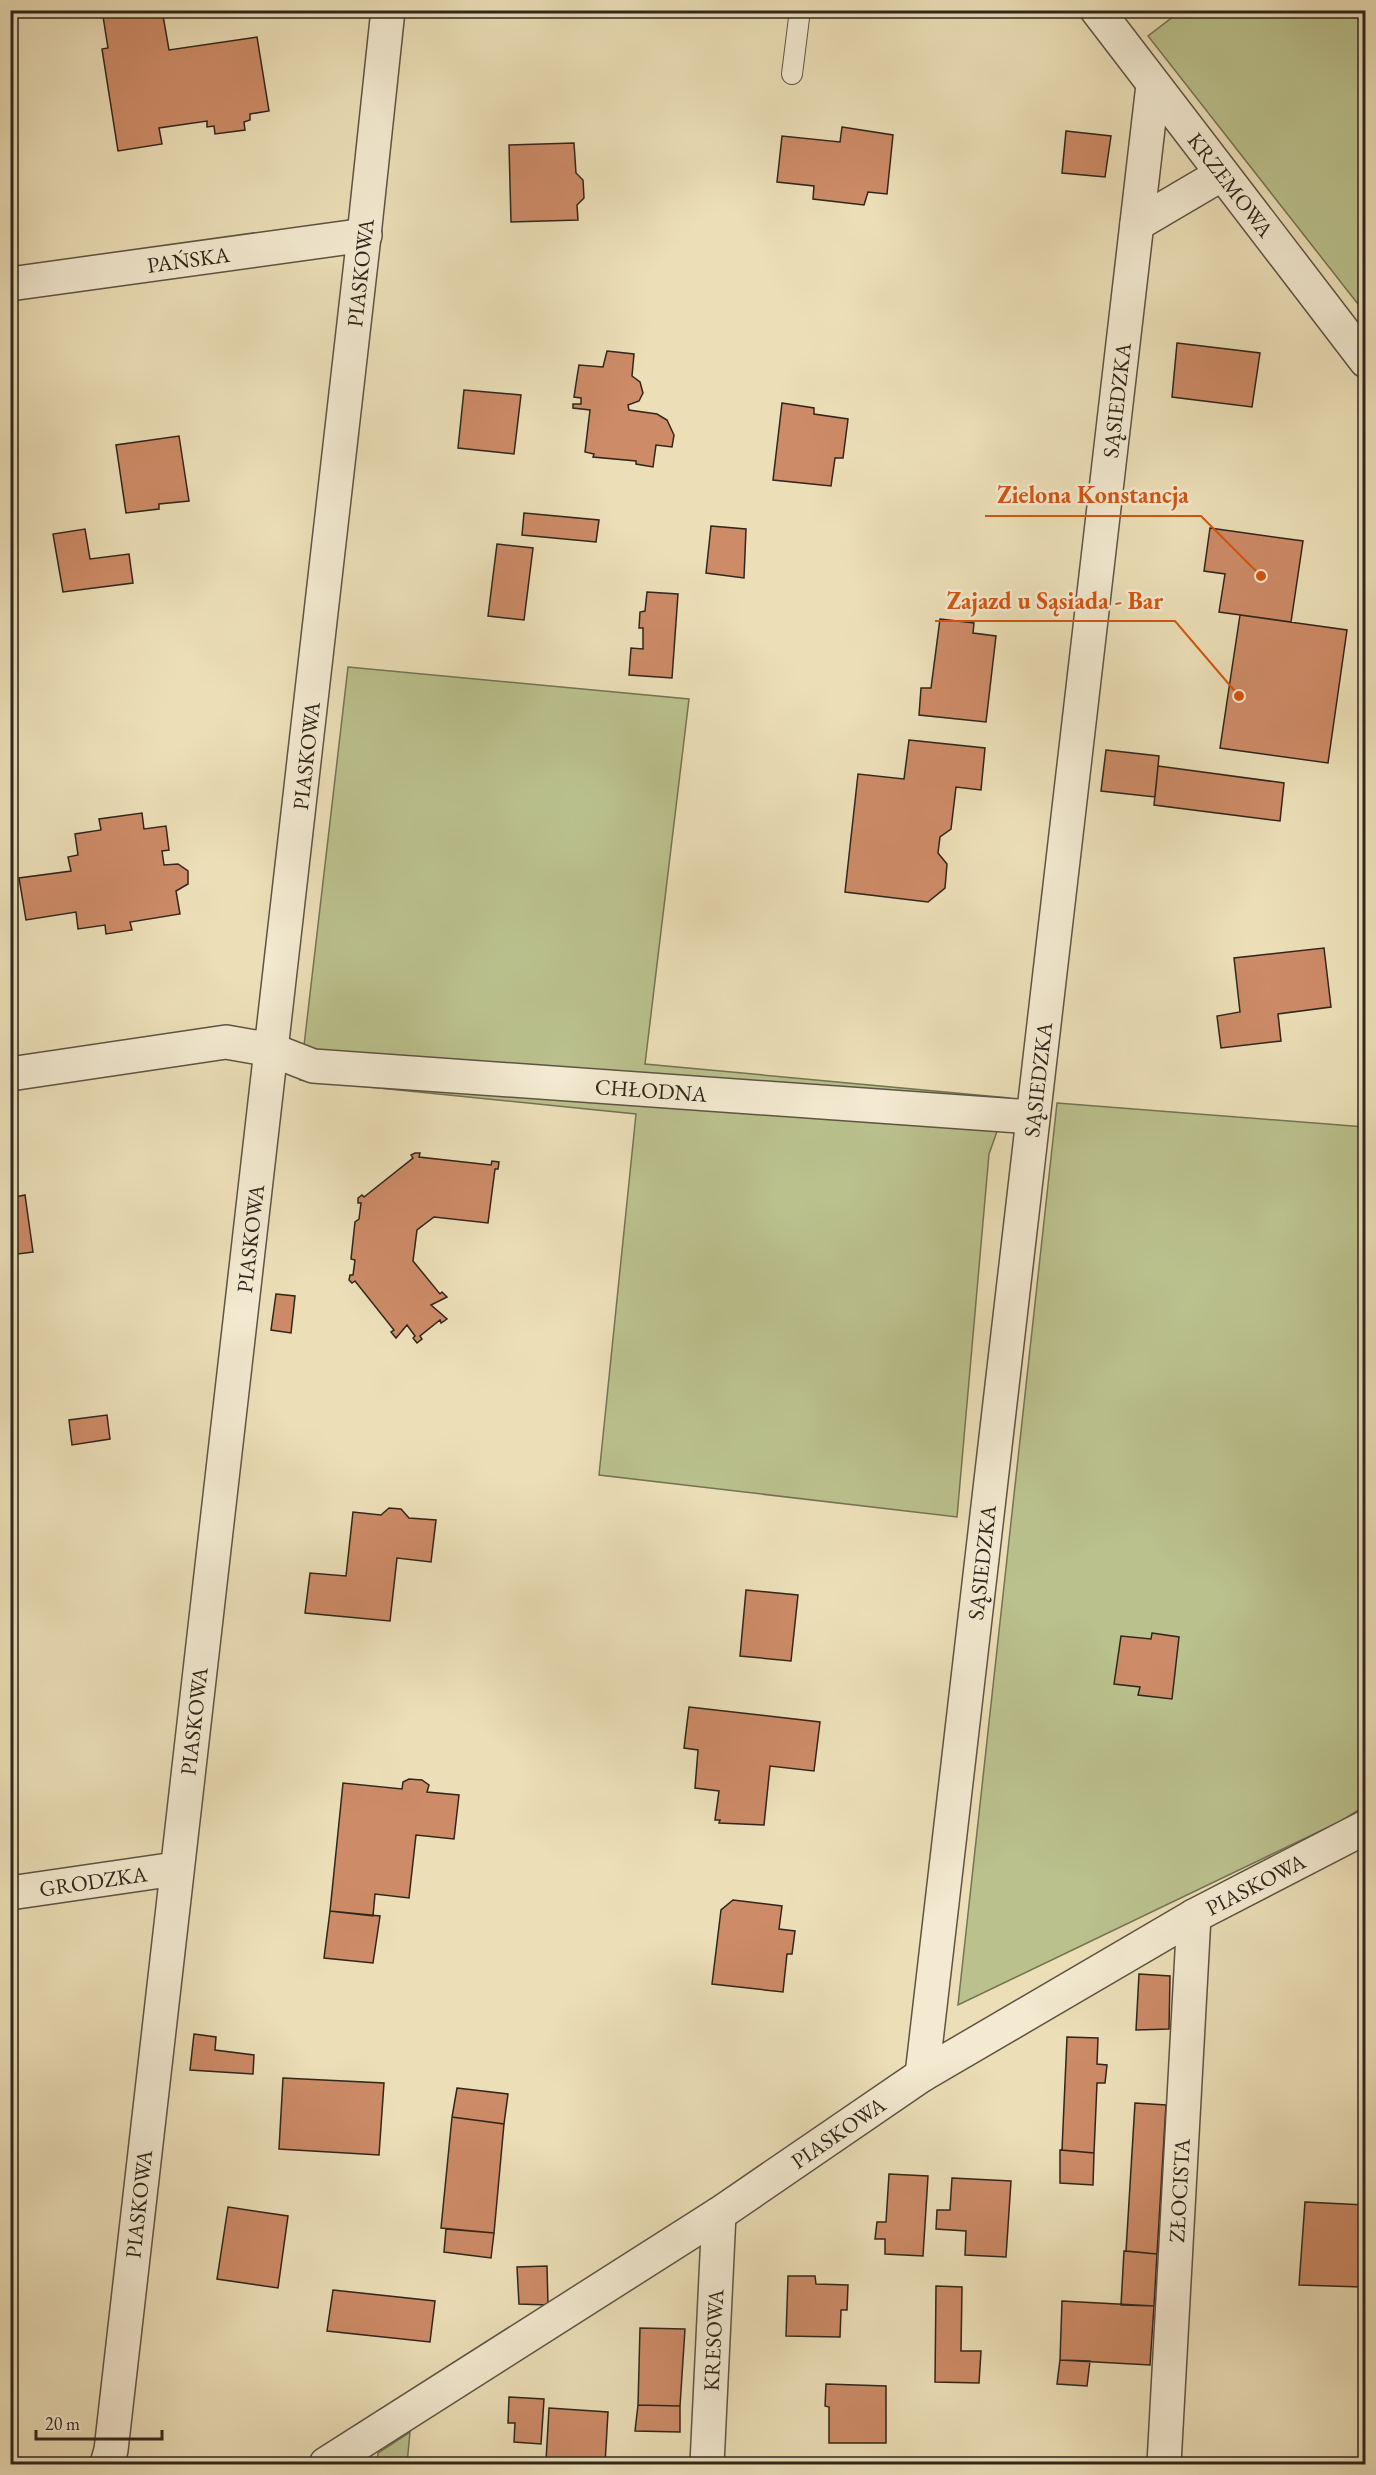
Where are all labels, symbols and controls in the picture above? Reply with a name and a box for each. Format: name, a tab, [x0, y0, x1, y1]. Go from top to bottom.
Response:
street label: KRZEMOWA	[1181, 127, 1280, 244]
street label: PIASKOWA	[340, 216, 381, 328]
street label: PAŃSKA	[145, 240, 232, 280]
street label: SĄSIEDZKA	[1096, 340, 1138, 459]
callout: Zielona Konstancja	[985, 474, 1201, 516]
text: Zielona Konstancja	[997, 479, 1189, 511]
callout: Zajazd u Sąsiada - Bar	[935, 579, 1175, 621]
text: Zajazd u Sąsiada - Bar	[947, 585, 1163, 617]
street label: PIASKOWA	[286, 699, 327, 811]
street label: SĄSIEDZKA	[1017, 1020, 1059, 1139]
street label: CHŁODNA	[594, 1072, 709, 1109]
street label: PIASKOWA	[230, 1182, 271, 1294]
street label: SĄSIEDZKA	[961, 1503, 1003, 1622]
street label: PIASKOWA	[173, 1665, 215, 1777]
street label: PIASKOWA	[1201, 1846, 1311, 1923]
street label: GRODZKA	[37, 1859, 150, 1904]
street label: PIASKOWA	[785, 2090, 892, 2176]
street label: ZŁOCISTA	[1162, 2137, 1197, 2243]
street label: PIASKOWA	[118, 2148, 159, 2260]
street label: KRESOWA	[697, 2288, 730, 2392]
scale bar	[36, 2403, 162, 2441]
text: 20 m	[45, 2412, 80, 2435]

